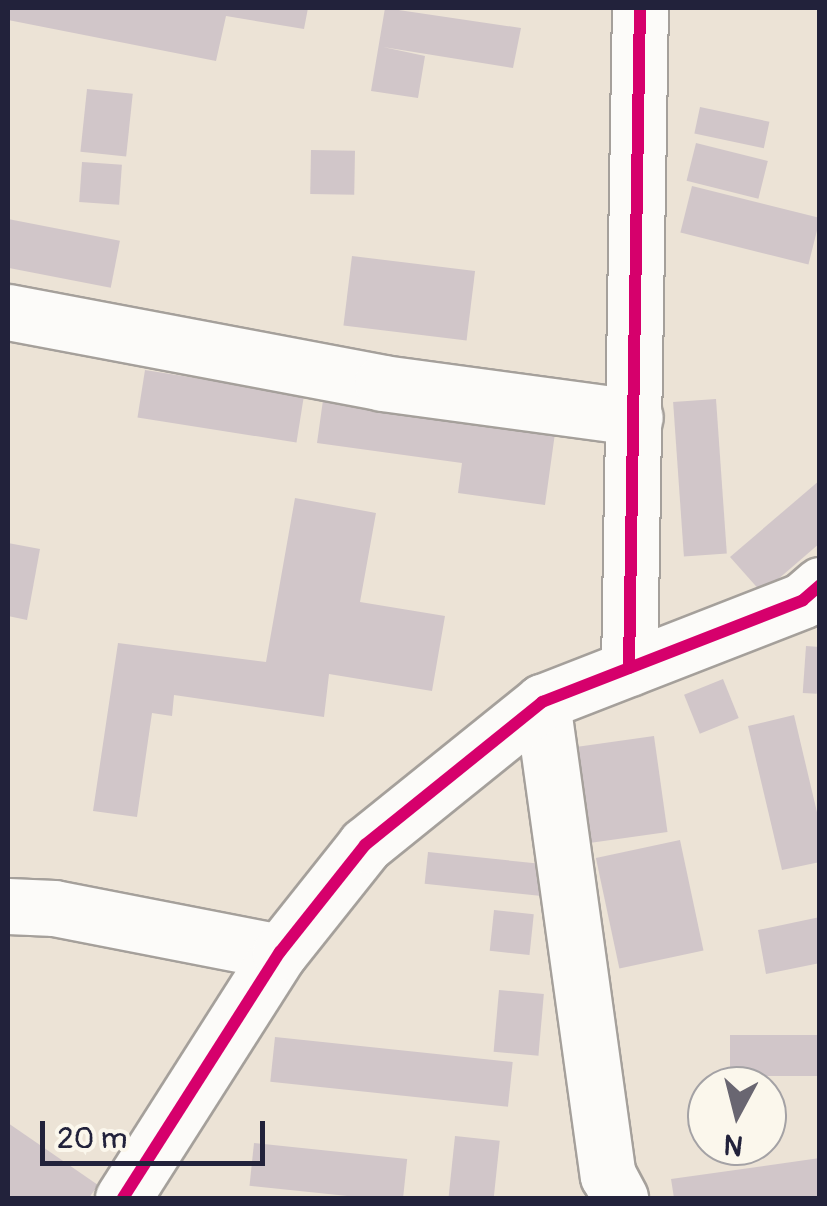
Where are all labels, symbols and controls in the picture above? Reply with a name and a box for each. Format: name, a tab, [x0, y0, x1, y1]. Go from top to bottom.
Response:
north arrow	[687, 1066, 787, 1166]
scale bar	[45, 1101, 270, 1163]
text: 20 m	[57, 1120, 127, 1157]
text: N	[722, 1126, 745, 1163]

